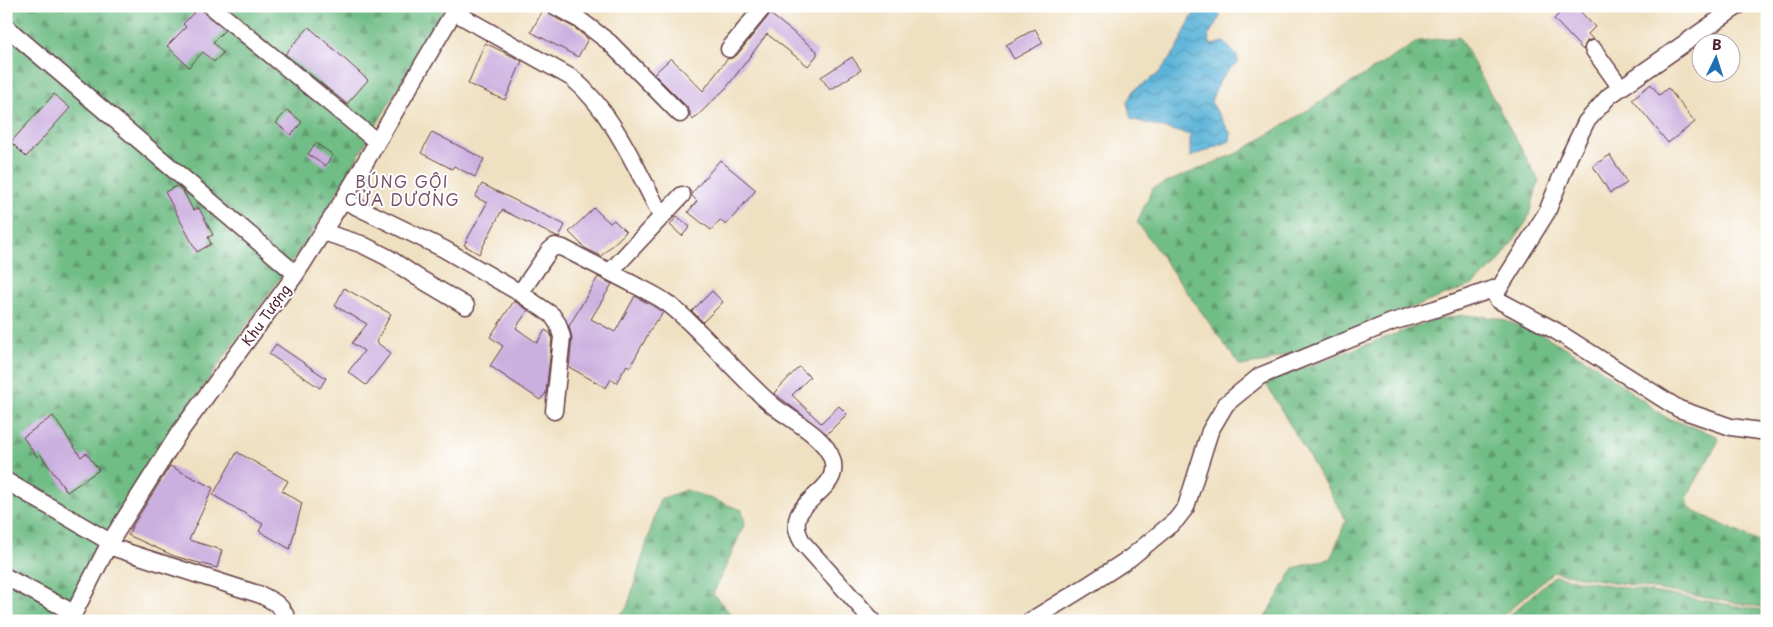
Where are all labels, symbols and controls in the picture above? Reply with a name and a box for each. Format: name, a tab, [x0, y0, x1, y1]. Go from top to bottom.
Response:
north arrow	[1690, 32, 1740, 82]
text: B	[1711, 34, 1722, 55]
district label: BÚNG GỘI CỬA DƯƠNG	[344, 169, 460, 211]
street label: Khu Tượng	[236, 280, 296, 350]

